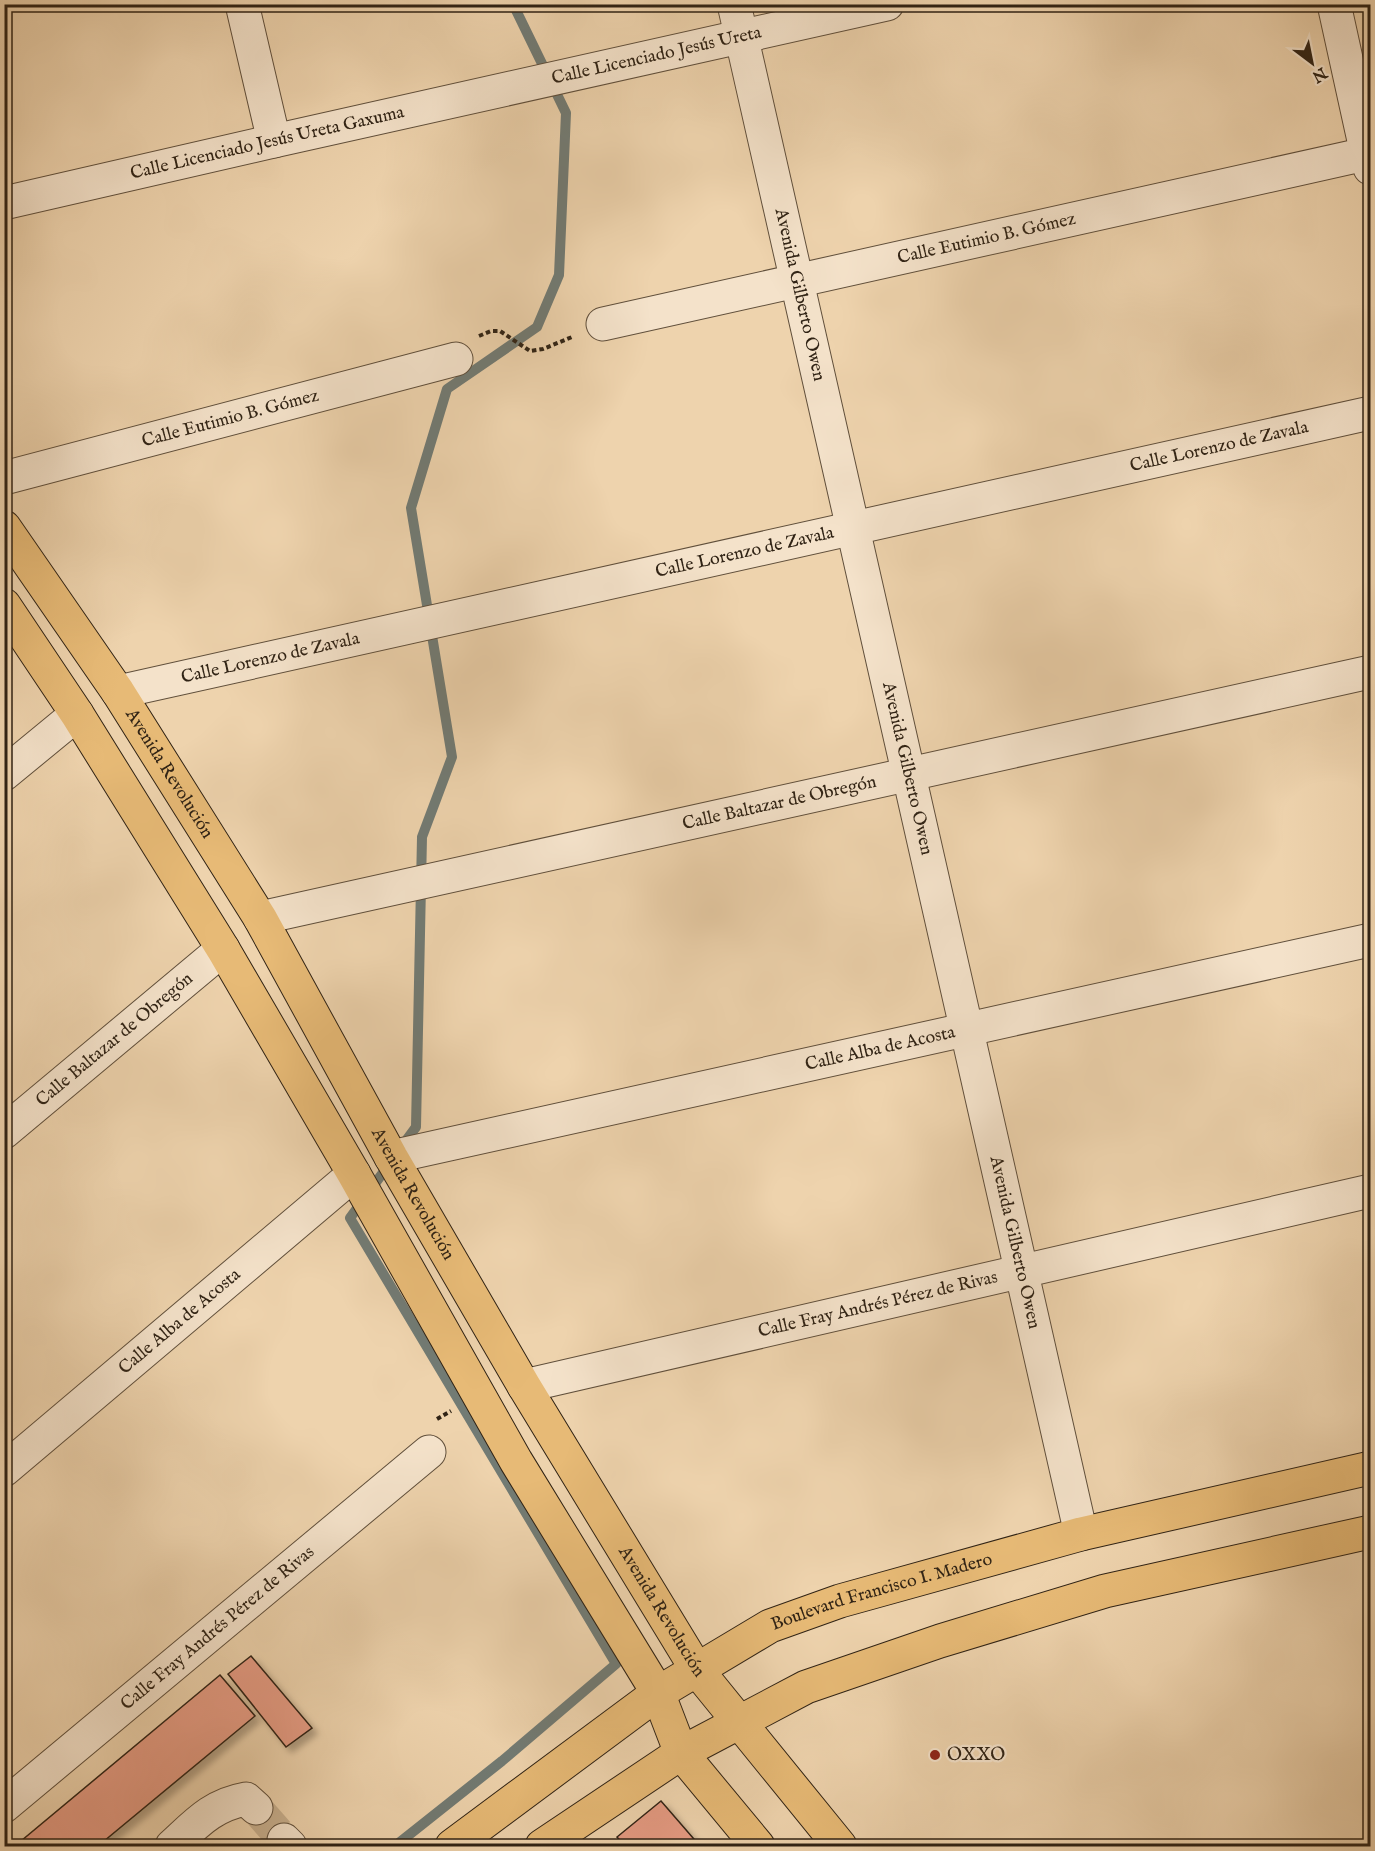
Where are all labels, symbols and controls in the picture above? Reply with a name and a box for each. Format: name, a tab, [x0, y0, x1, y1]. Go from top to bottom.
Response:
street label: Calle Licenciado Jesús Ureta	[550, 21, 764, 90]
north arrow	[1282, 33, 1342, 93]
text: N	[1308, 61, 1331, 86]
street label: Calle Licenciado Jesús Ureta Gaxuma	[128, 101, 406, 185]
street label: Avenida Gilberto Owen	[769, 205, 831, 384]
street label: Calle Eutimio B. Gómez	[895, 207, 1078, 270]
street label: Calle Eutimio B. Gómez	[139, 384, 321, 453]
street label: Calle Lorenzo de Zavala	[1128, 416, 1311, 478]
street label: Calle Lorenzo de Zavala	[653, 521, 836, 583]
street label: Calle Lorenzo de Zavala	[179, 627, 362, 689]
street label: Avenida Gilberto Owen	[876, 679, 938, 858]
street label: Avenida Revolución	[119, 704, 219, 843]
street label: Calle Baltazar de Obregón	[680, 770, 879, 836]
street label: Calle Baltazar de Obregón	[31, 967, 198, 1112]
street label: Calle Alba de Acosta	[803, 1021, 957, 1076]
street label: Avenida Revolución	[365, 1123, 460, 1265]
street label: Avenida Gilberto Owen	[984, 1153, 1046, 1332]
street label: Calle Alba de Acosta	[114, 1263, 246, 1380]
street label: Calle Fray Andrés Pérez de Rivas	[756, 1266, 1000, 1343]
street label: Calle Fray Andrés Pérez de Rivas	[116, 1541, 319, 1715]
street label: Avenida Revolución	[612, 1541, 710, 1682]
street label: Boulevard Francisco I. Madero	[768, 1548, 995, 1636]
place label: OXXO	[947, 1744, 1005, 1767]
marker: OXXO	[928, 1748, 942, 1762]

